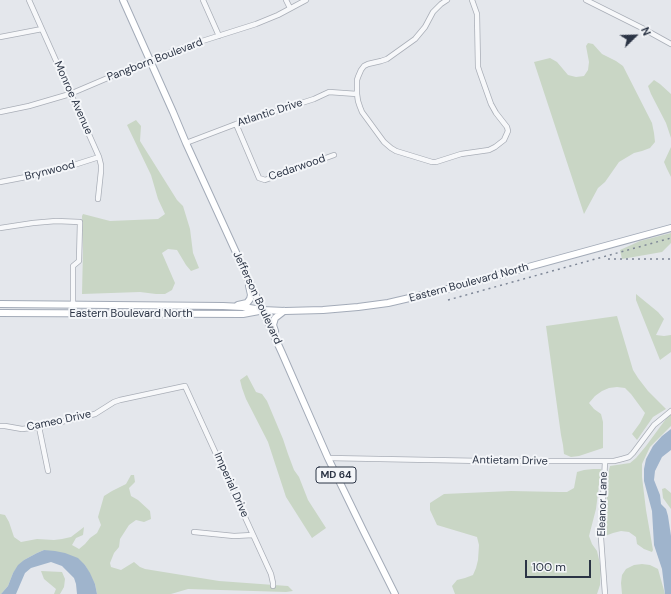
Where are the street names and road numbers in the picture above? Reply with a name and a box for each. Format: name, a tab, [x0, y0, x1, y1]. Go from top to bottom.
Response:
street label: Pangborn Boulevard	[105, 36, 205, 84]
street label: Monroe Avenue	[51, 59, 95, 137]
street label: Atlantic Drive	[236, 96, 304, 130]
street label: Cedarwood	[267, 152, 327, 184]
street label: Brynwood	[24, 158, 76, 184]
street label: Jefferson Boulevard	[230, 250, 284, 346]
street label: Eastern Boulevard North	[408, 261, 530, 305]
street label: Eastern Boulevard North	[69, 307, 193, 321]
street label: Cameo Drive	[26, 408, 92, 434]
street label: Imperial Drive	[211, 451, 251, 519]
street label: Antietam Drive	[472, 454, 548, 468]
road number: MD 64	[316, 467, 356, 483]
street label: Eleanor Lane	[595, 471, 611, 537]

